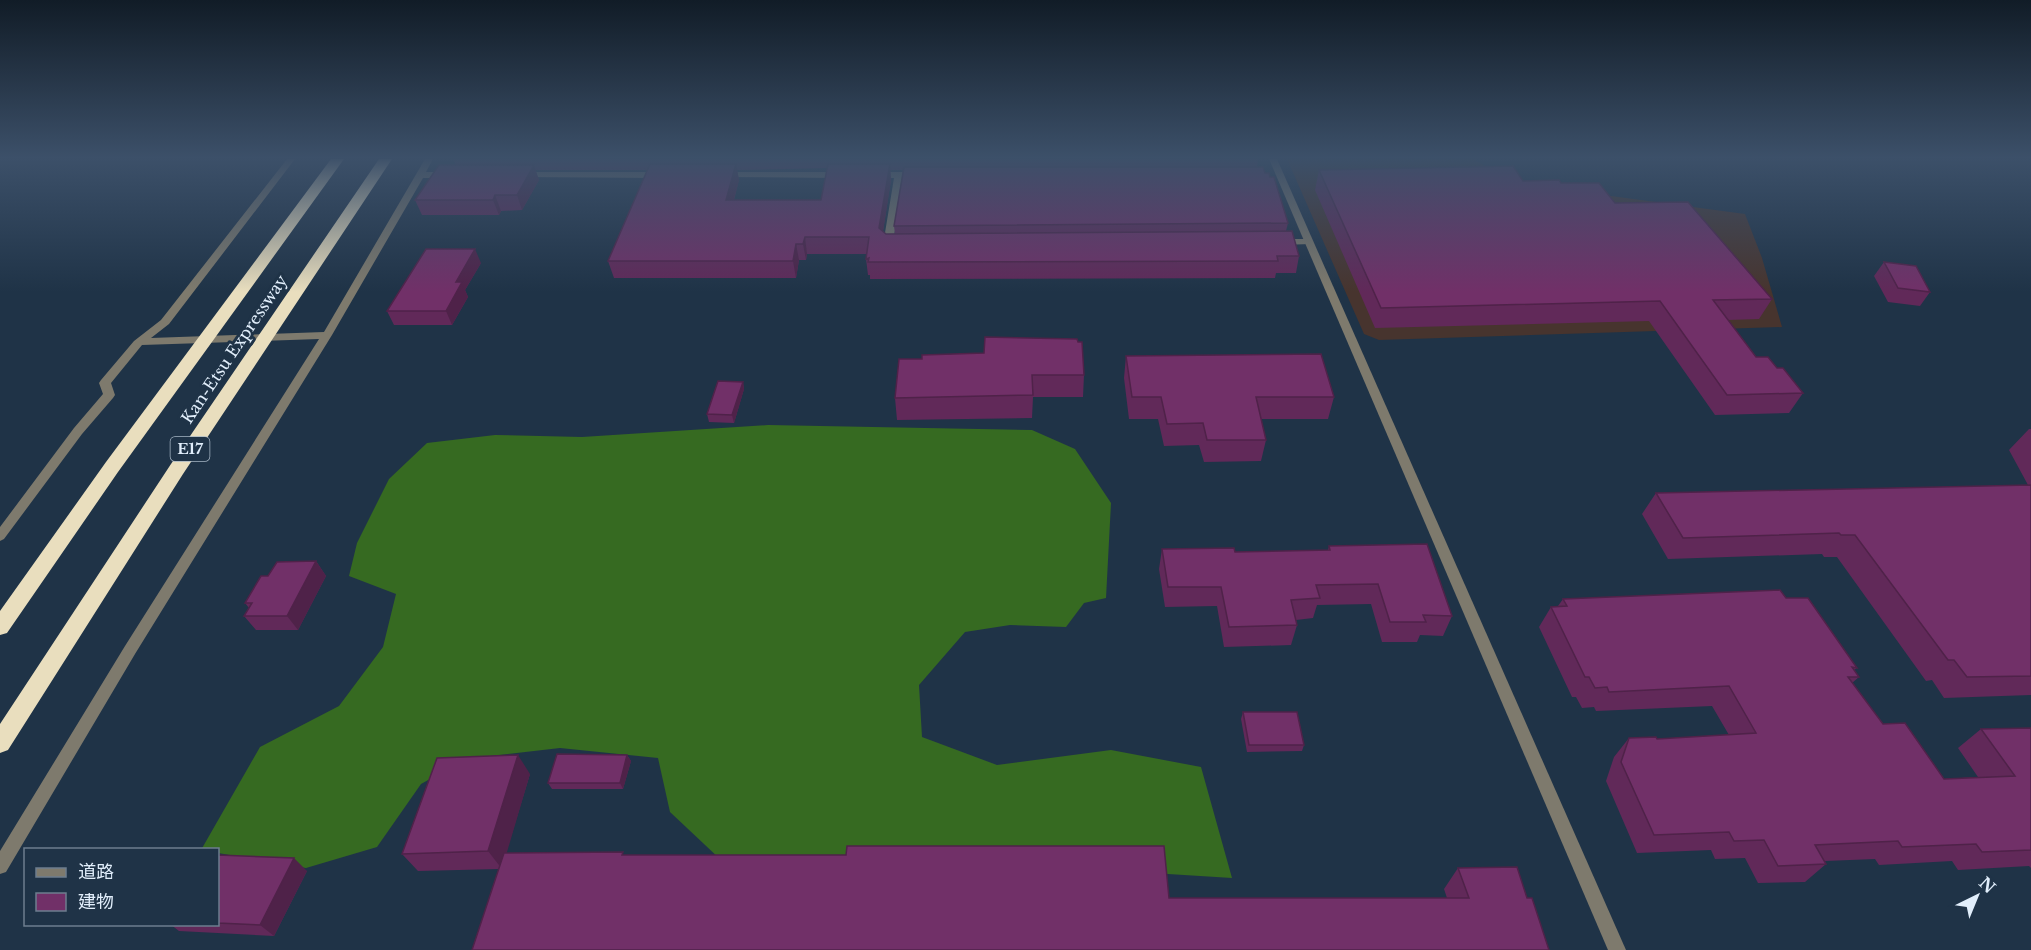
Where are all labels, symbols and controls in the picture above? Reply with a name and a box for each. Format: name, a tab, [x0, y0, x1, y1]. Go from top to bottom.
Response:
street label: Kan-Etsu Expressway	[177, 270, 292, 427]
road number: E17	[170, 437, 210, 461]
legend	[24, 848, 219, 926]
text: 道路	[78, 861, 114, 883]
north arrow	[1947, 866, 2007, 926]
text: N	[1975, 873, 2000, 897]
text: 建物	[78, 891, 114, 913]

